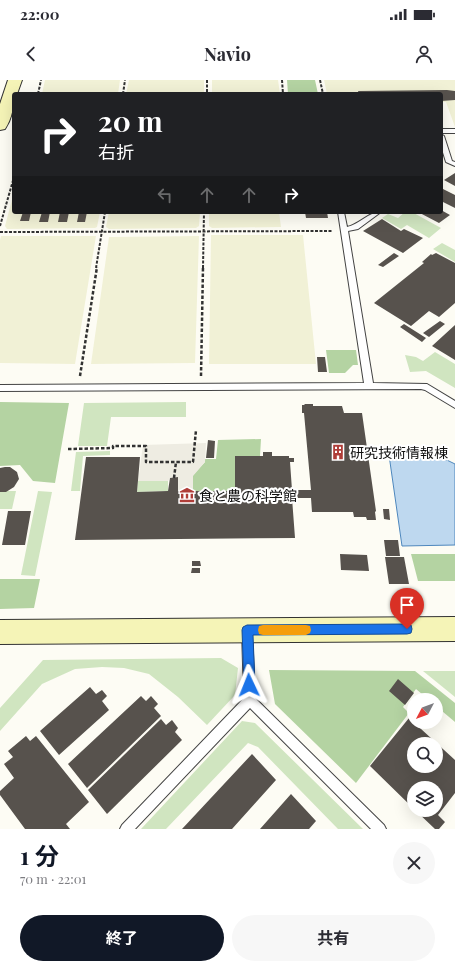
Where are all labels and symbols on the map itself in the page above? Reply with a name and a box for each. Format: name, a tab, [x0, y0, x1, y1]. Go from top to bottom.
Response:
building icon: 研究技術情報棟	[329, 443, 347, 461]
place label: 研究技術情報棟	[350, 443, 448, 462]
museum icon: 食と農の科学館	[178, 486, 196, 504]
place label: 食と農の科学館	[199, 486, 297, 505]
pin	[390, 588, 424, 629]
position arrow	[228, 664, 270, 706]
north arrow	[407, 693, 443, 729]

